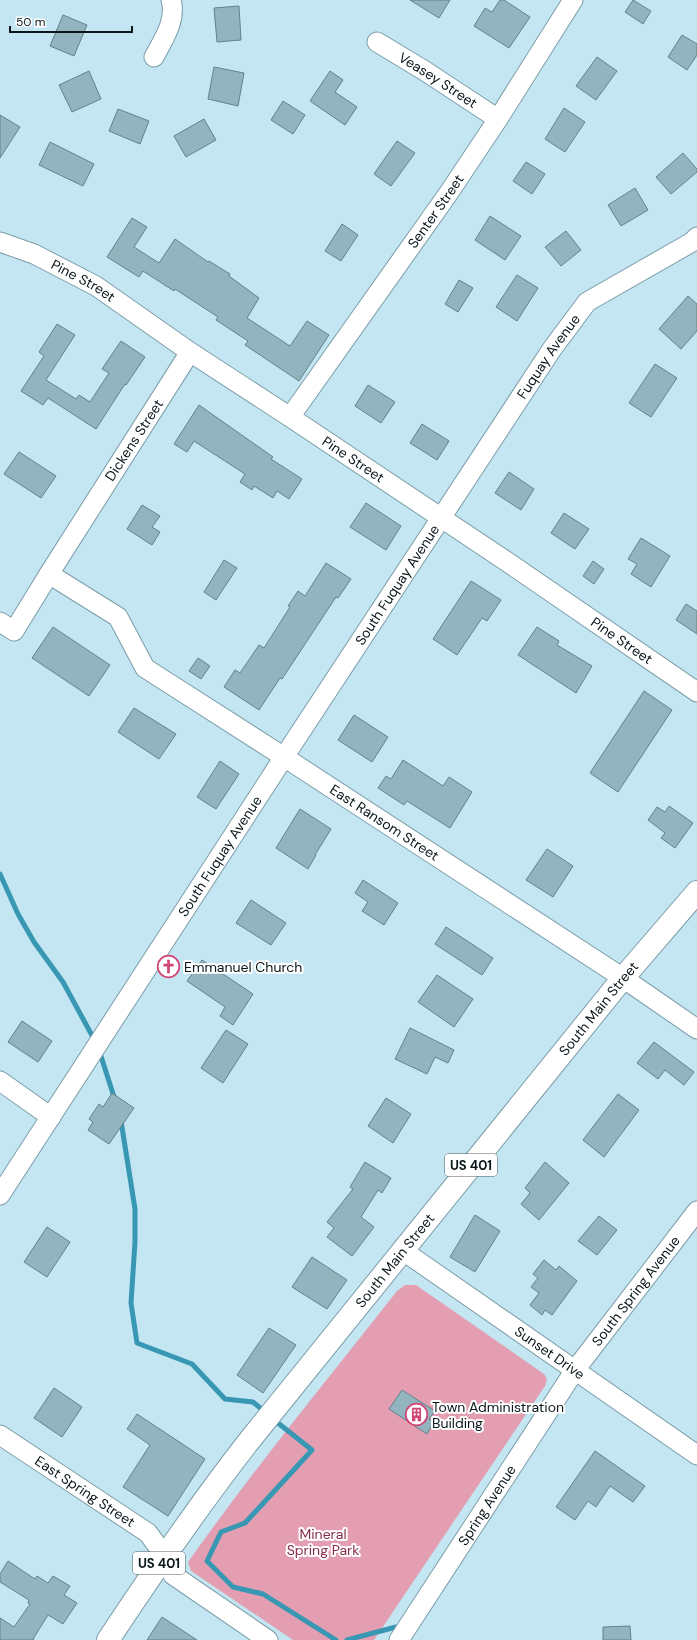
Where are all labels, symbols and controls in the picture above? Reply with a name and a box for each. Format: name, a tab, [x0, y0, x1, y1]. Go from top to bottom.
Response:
scale bar	[10, 8, 132, 34]
text: 50 m	[16, 14, 45, 30]
street label: Veasey Street	[395, 48, 481, 112]
street label: Senter Street	[403, 171, 468, 252]
street label: Pine Street	[48, 255, 119, 306]
street label: Fuquay Avenue	[513, 310, 584, 402]
street label: Dickens Street	[101, 396, 167, 484]
street label: Pine Street	[319, 432, 388, 486]
street label: South Fuquay Avenue	[351, 521, 443, 649]
street label: Pine Street	[587, 613, 656, 668]
street label: East Ransom Street	[327, 780, 442, 865]
street label: South Fuquay Avenue	[174, 792, 266, 920]
church icon: Emmanuel Church	[156, 954, 182, 980]
place label: Emmanuel Church	[184, 958, 302, 976]
street label: South Main Street	[555, 958, 642, 1059]
road number: US 401	[445, 1154, 497, 1176]
street label: South Main Street	[351, 1210, 438, 1311]
street label: South Spring Avenue	[588, 1232, 684, 1350]
street label: Sunset Drive	[511, 1322, 588, 1383]
place label: Town Administration Building	[432, 1398, 564, 1432]
building icon: Town Administration Building	[403, 1402, 429, 1428]
street label: East Spring Street	[32, 1452, 138, 1531]
street label: Spring Avenue	[454, 1461, 520, 1549]
park label: Mineral Spring Park	[287, 1525, 359, 1559]
road number: US 401	[133, 1552, 185, 1574]

